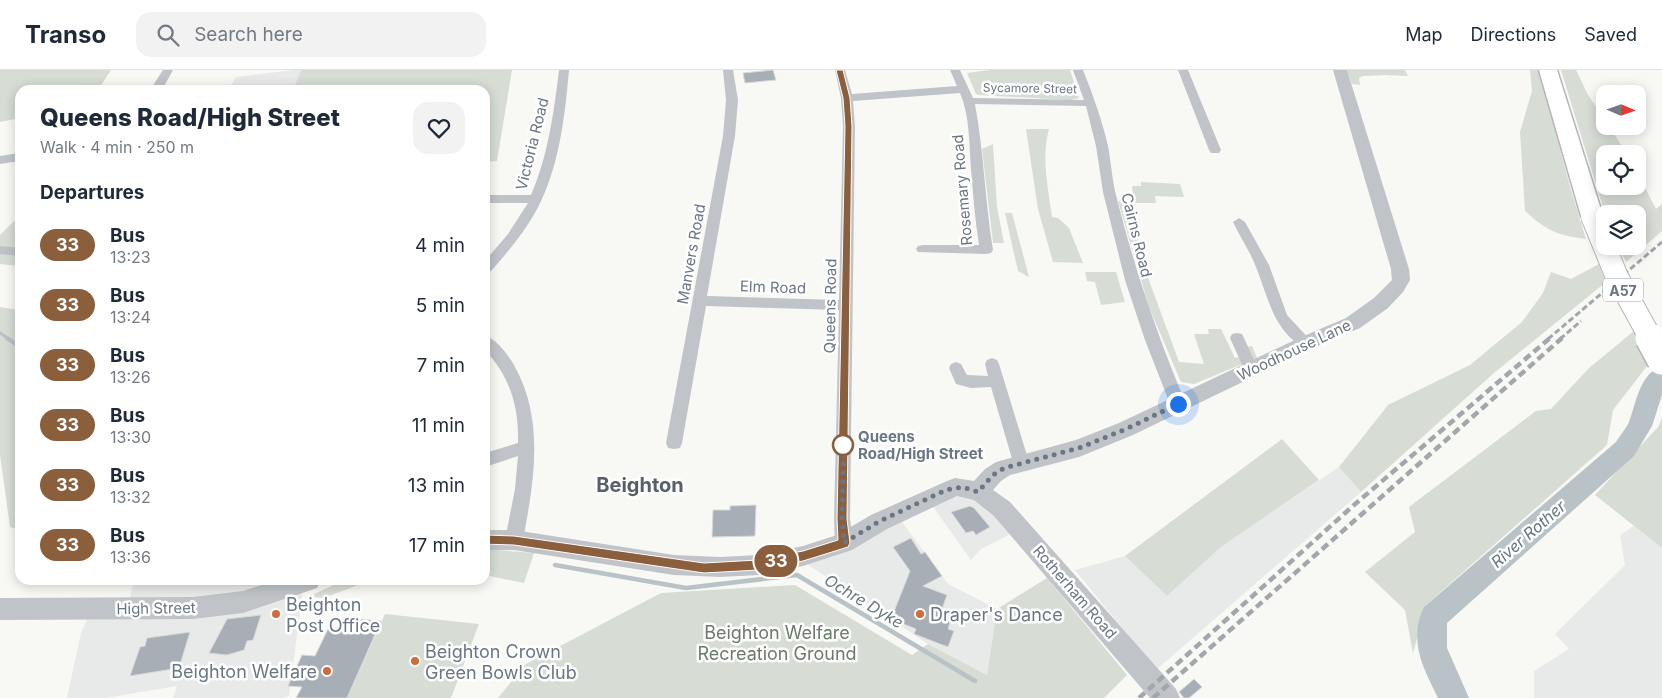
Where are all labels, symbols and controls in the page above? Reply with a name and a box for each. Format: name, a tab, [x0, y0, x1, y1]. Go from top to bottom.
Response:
search box	[136, 12, 486, 57]
text: Transo	[25, 20, 106, 49]
icon: search	[154, 21, 182, 49]
text: Search here	[194, 23, 303, 46]
text: Map	[1405, 24, 1443, 45]
text: Directions	[1471, 24, 1556, 45]
text: Saved	[1584, 24, 1637, 45]
street label: Sycamore Street	[983, 80, 1077, 96]
north arrow	[1596, 85, 1646, 135]
map controls	[1596, 85, 1646, 255]
street label: Victoria Road	[511, 96, 553, 192]
button: heart	[413, 102, 465, 154]
text: Queens Road/High Street	[40, 103, 340, 132]
street label: Rosemary Road	[948, 134, 976, 246]
text: Walk · 4 min · 250 m	[40, 137, 194, 157]
button: locate	[1596, 145, 1646, 195]
text: Departures	[40, 181, 144, 204]
street label: Cairns Road	[1117, 191, 1157, 279]
street label: Manvers Road	[673, 202, 709, 306]
button: layers	[1596, 205, 1646, 255]
text: Bus	[110, 224, 145, 247]
text: 33	[56, 234, 79, 255]
text: 4 min	[415, 234, 465, 257]
text: 13:23	[110, 247, 151, 267]
street label: Queens Road	[820, 258, 840, 354]
street label: Elm Road	[740, 276, 806, 298]
road number: A57	[1603, 278, 1643, 302]
text: Bus	[110, 284, 145, 307]
text: 33	[56, 294, 79, 315]
text: 5 min	[416, 294, 465, 317]
text: 13:24	[110, 307, 151, 327]
street label: Woodhouse Lane	[1234, 315, 1354, 385]
text: Bus	[110, 344, 145, 367]
text: 33	[56, 354, 79, 375]
text: 7 min	[416, 354, 465, 377]
text: 13:26	[110, 367, 151, 387]
your location	[1166, 392, 1191, 417]
text: Bus	[110, 404, 145, 427]
text: 33	[56, 414, 79, 435]
text: 11 min	[412, 414, 465, 437]
text: 13:30	[110, 427, 151, 447]
place label: Queens Road/High Street	[858, 427, 984, 463]
marker: Queens Road/High Street	[832, 434, 854, 456]
text: Bus	[110, 464, 145, 487]
district label: Beighton	[596, 473, 684, 497]
text: 33	[56, 474, 79, 495]
text: 13 min	[408, 474, 465, 497]
text: 13:32	[110, 487, 151, 507]
water label: River Rother	[1487, 496, 1570, 572]
text: Bus	[110, 524, 145, 547]
text: 33	[56, 534, 79, 555]
text: 17 min	[409, 534, 465, 557]
street label: Rotherham Road	[1029, 541, 1121, 643]
line badge: 33	[754, 545, 798, 577]
text: 13:36	[110, 547, 151, 567]
text: 33	[764, 550, 788, 571]
water label: Ochre Dyke	[821, 570, 907, 632]
place label: Beighton Post Office	[286, 594, 380, 636]
street label: High Street	[116, 598, 196, 618]
place label: Draper's Dance	[930, 604, 1063, 625]
marker: Beighton Post Office	[270, 608, 282, 620]
marker: Draper's Dance	[914, 608, 926, 620]
park label: Beighton Welfare Recreation Ground	[697, 622, 857, 664]
place label: Beighton Crown Green Bowls Club	[425, 641, 577, 683]
marker: Beighton Crown Green Bowls Club	[409, 655, 421, 667]
place label: Beighton Welfare	[171, 661, 317, 682]
marker: Beighton Welfare	[321, 665, 333, 677]

